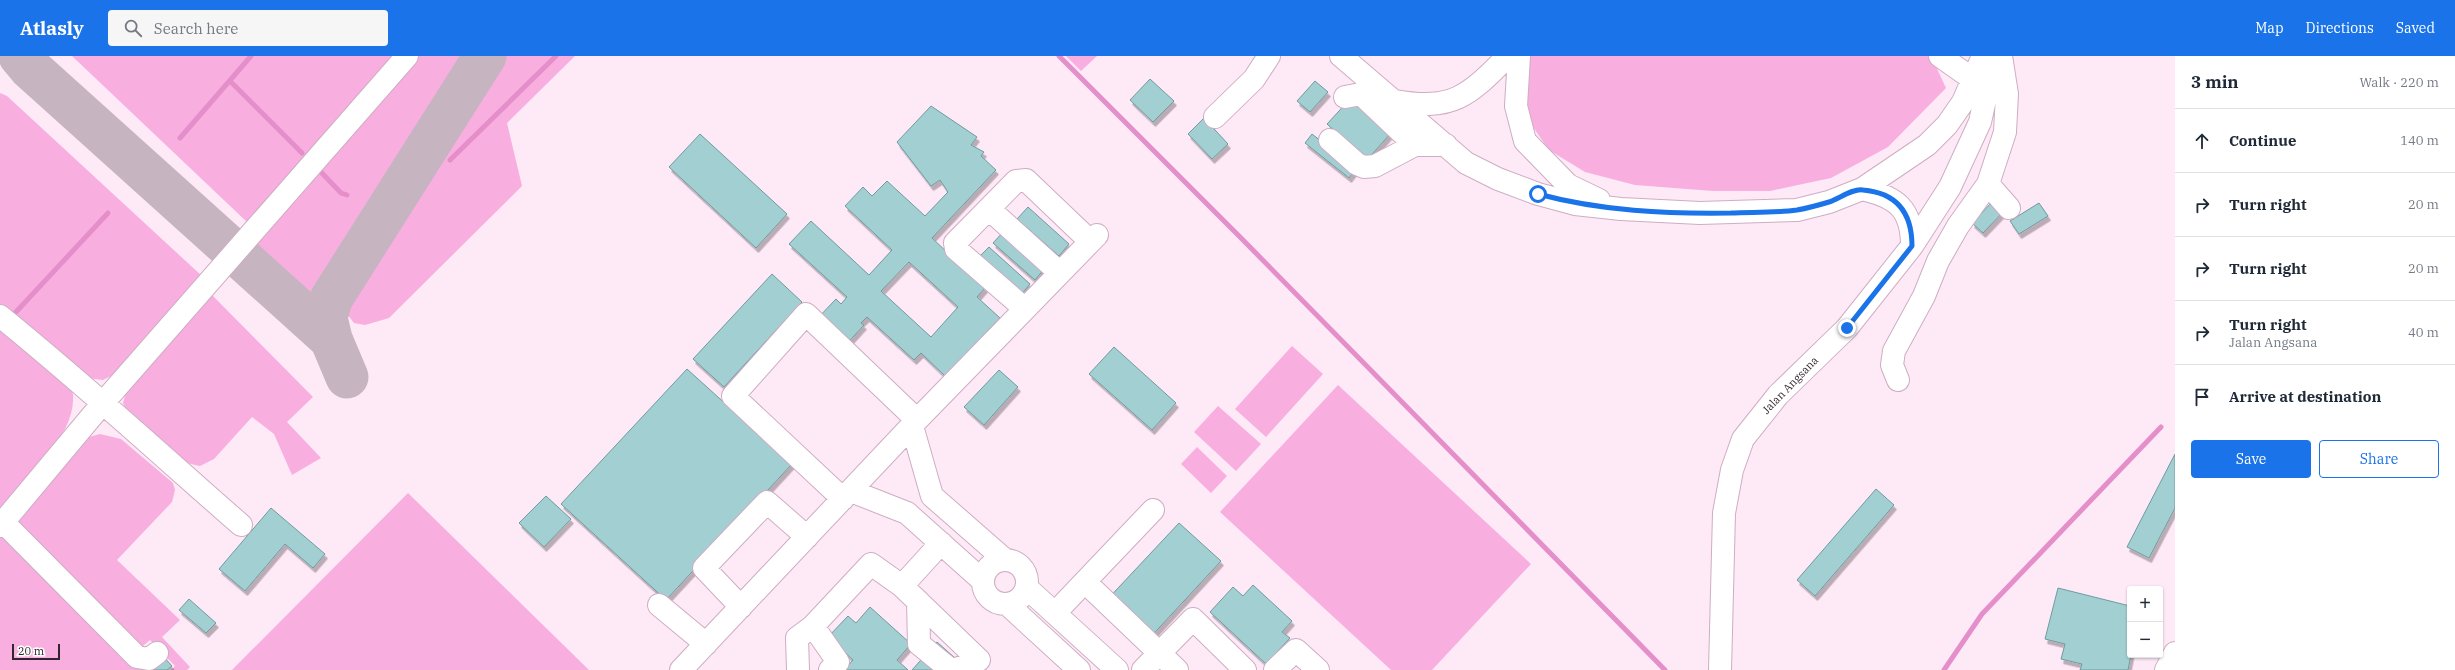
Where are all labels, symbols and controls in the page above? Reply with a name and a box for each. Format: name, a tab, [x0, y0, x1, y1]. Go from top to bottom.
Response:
search box	[108, 10, 388, 46]
text: Atlasly	[20, 16, 84, 40]
icon: search	[122, 17, 144, 39]
text: Search here	[154, 19, 238, 38]
text: Map	[2255, 19, 2284, 37]
text: Directions	[2306, 19, 2374, 37]
text: Saved	[2396, 19, 2435, 37]
text: 3 min	[2191, 71, 2239, 93]
text: Walk · 220 m	[2360, 74, 2439, 91]
icon: ahead	[2191, 130, 2213, 152]
text: Continue	[2229, 131, 2296, 150]
text: 140 m	[2400, 132, 2439, 149]
route start	[1529, 185, 1547, 203]
icon: right	[2191, 194, 2213, 216]
text: Turn right	[2229, 195, 2307, 214]
text: 20 m	[2408, 196, 2439, 213]
icon: right	[2191, 258, 2213, 280]
text: Turn right	[2229, 259, 2307, 278]
text: 20 m	[2408, 260, 2439, 277]
text: Turn right	[2229, 315, 2307, 334]
route end	[1838, 319, 1856, 337]
icon: right	[2191, 322, 2213, 344]
text: 40 m	[2408, 324, 2439, 341]
text: Jalan Angsana	[2229, 334, 2317, 351]
street label: Jalan Angsana	[1759, 353, 1821, 417]
icon: arrive	[2191, 386, 2213, 408]
text: Arrive at destination	[2229, 387, 2381, 406]
button: Save	[2191, 440, 2311, 478]
button: Share	[2319, 440, 2439, 478]
map controls	[2127, 586, 2163, 658]
button: +	[2127, 586, 2163, 622]
button: −	[2127, 622, 2163, 658]
scale bar	[12, 642, 60, 661]
text: 20 m	[18, 644, 44, 658]

